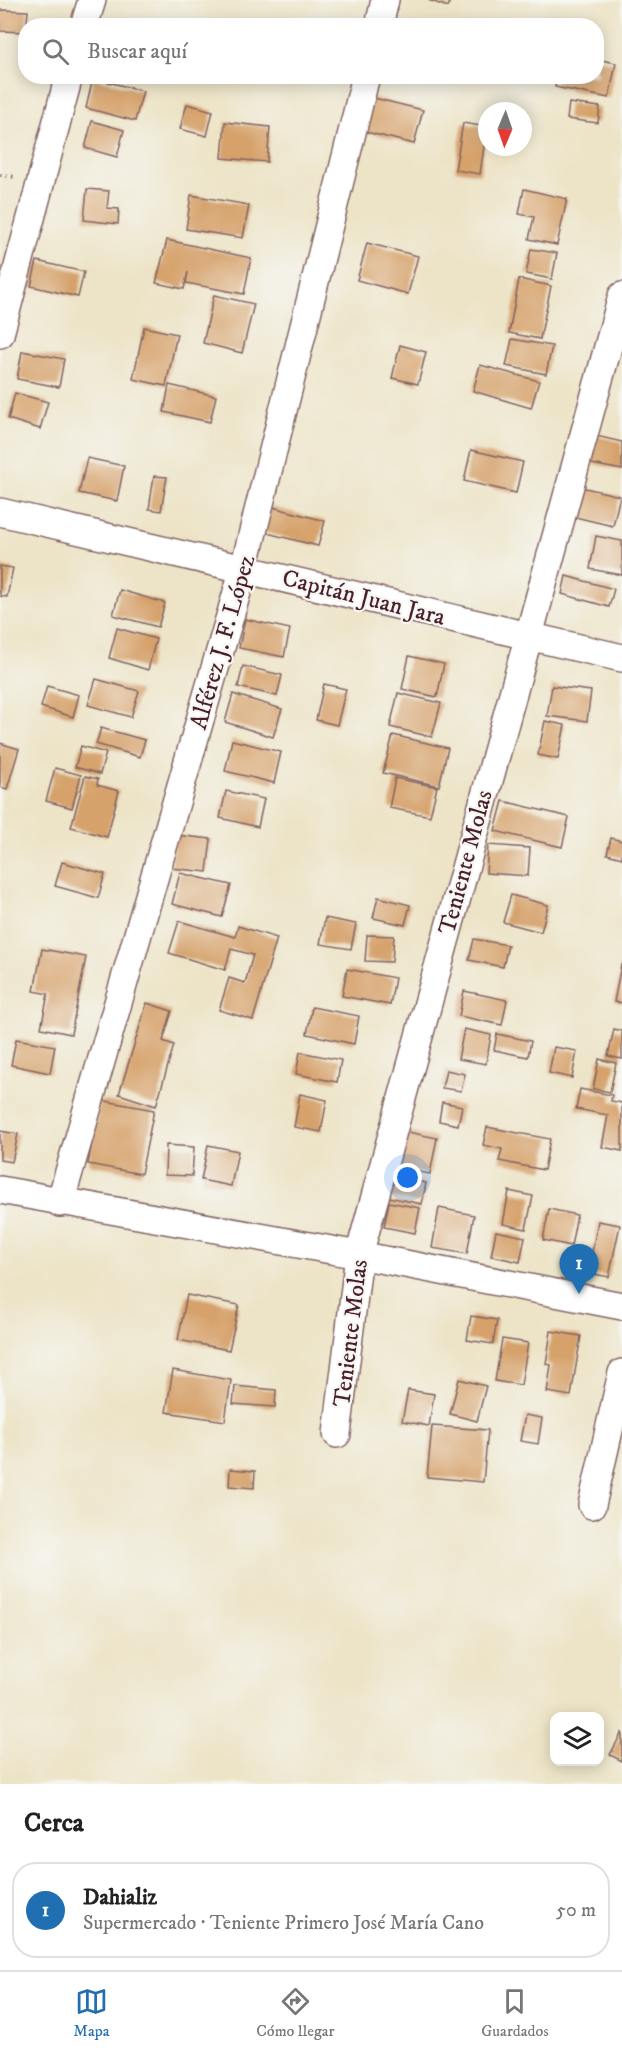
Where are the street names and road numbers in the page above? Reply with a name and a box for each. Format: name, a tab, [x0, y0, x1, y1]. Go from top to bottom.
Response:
street label: Alférez J. F. López	[184, 551, 262, 733]
street label: Capitán Juan Jara	[279, 563, 449, 633]
street label: Teniente Molas	[432, 787, 500, 938]
street label: Teniente Molas	[327, 1258, 375, 1408]

